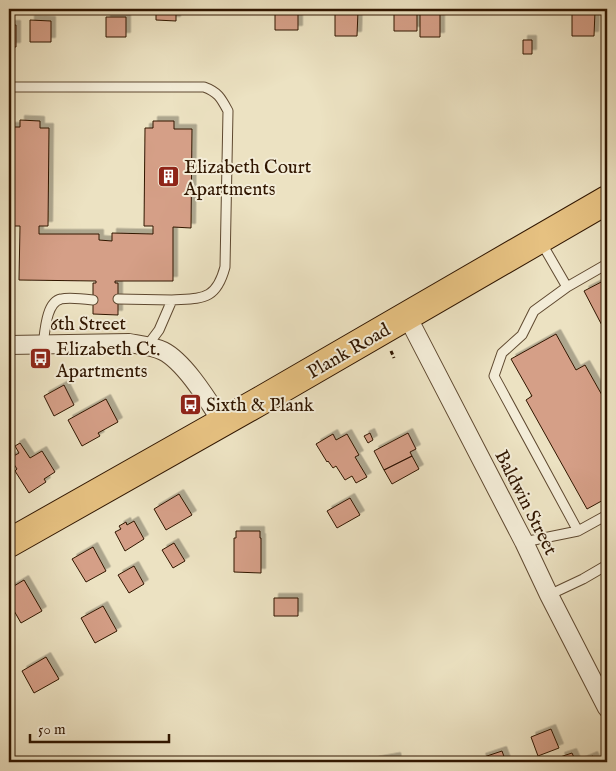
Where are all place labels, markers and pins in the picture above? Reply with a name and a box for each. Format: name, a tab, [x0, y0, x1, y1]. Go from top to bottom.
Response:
place label: Elizabeth Court Apartments	[183, 156, 312, 202]
building icon: Elizabeth Court Apartments	[156, 165, 180, 189]
place label: Elizabeth Ct. Apartments	[55, 338, 160, 384]
bus stop icon: Elizabeth Ct. Apartments	[28, 347, 52, 371]
bus stop icon: Sixth & Plank	[178, 392, 202, 416]
place label: Sixth & Plank	[206, 394, 315, 418]

